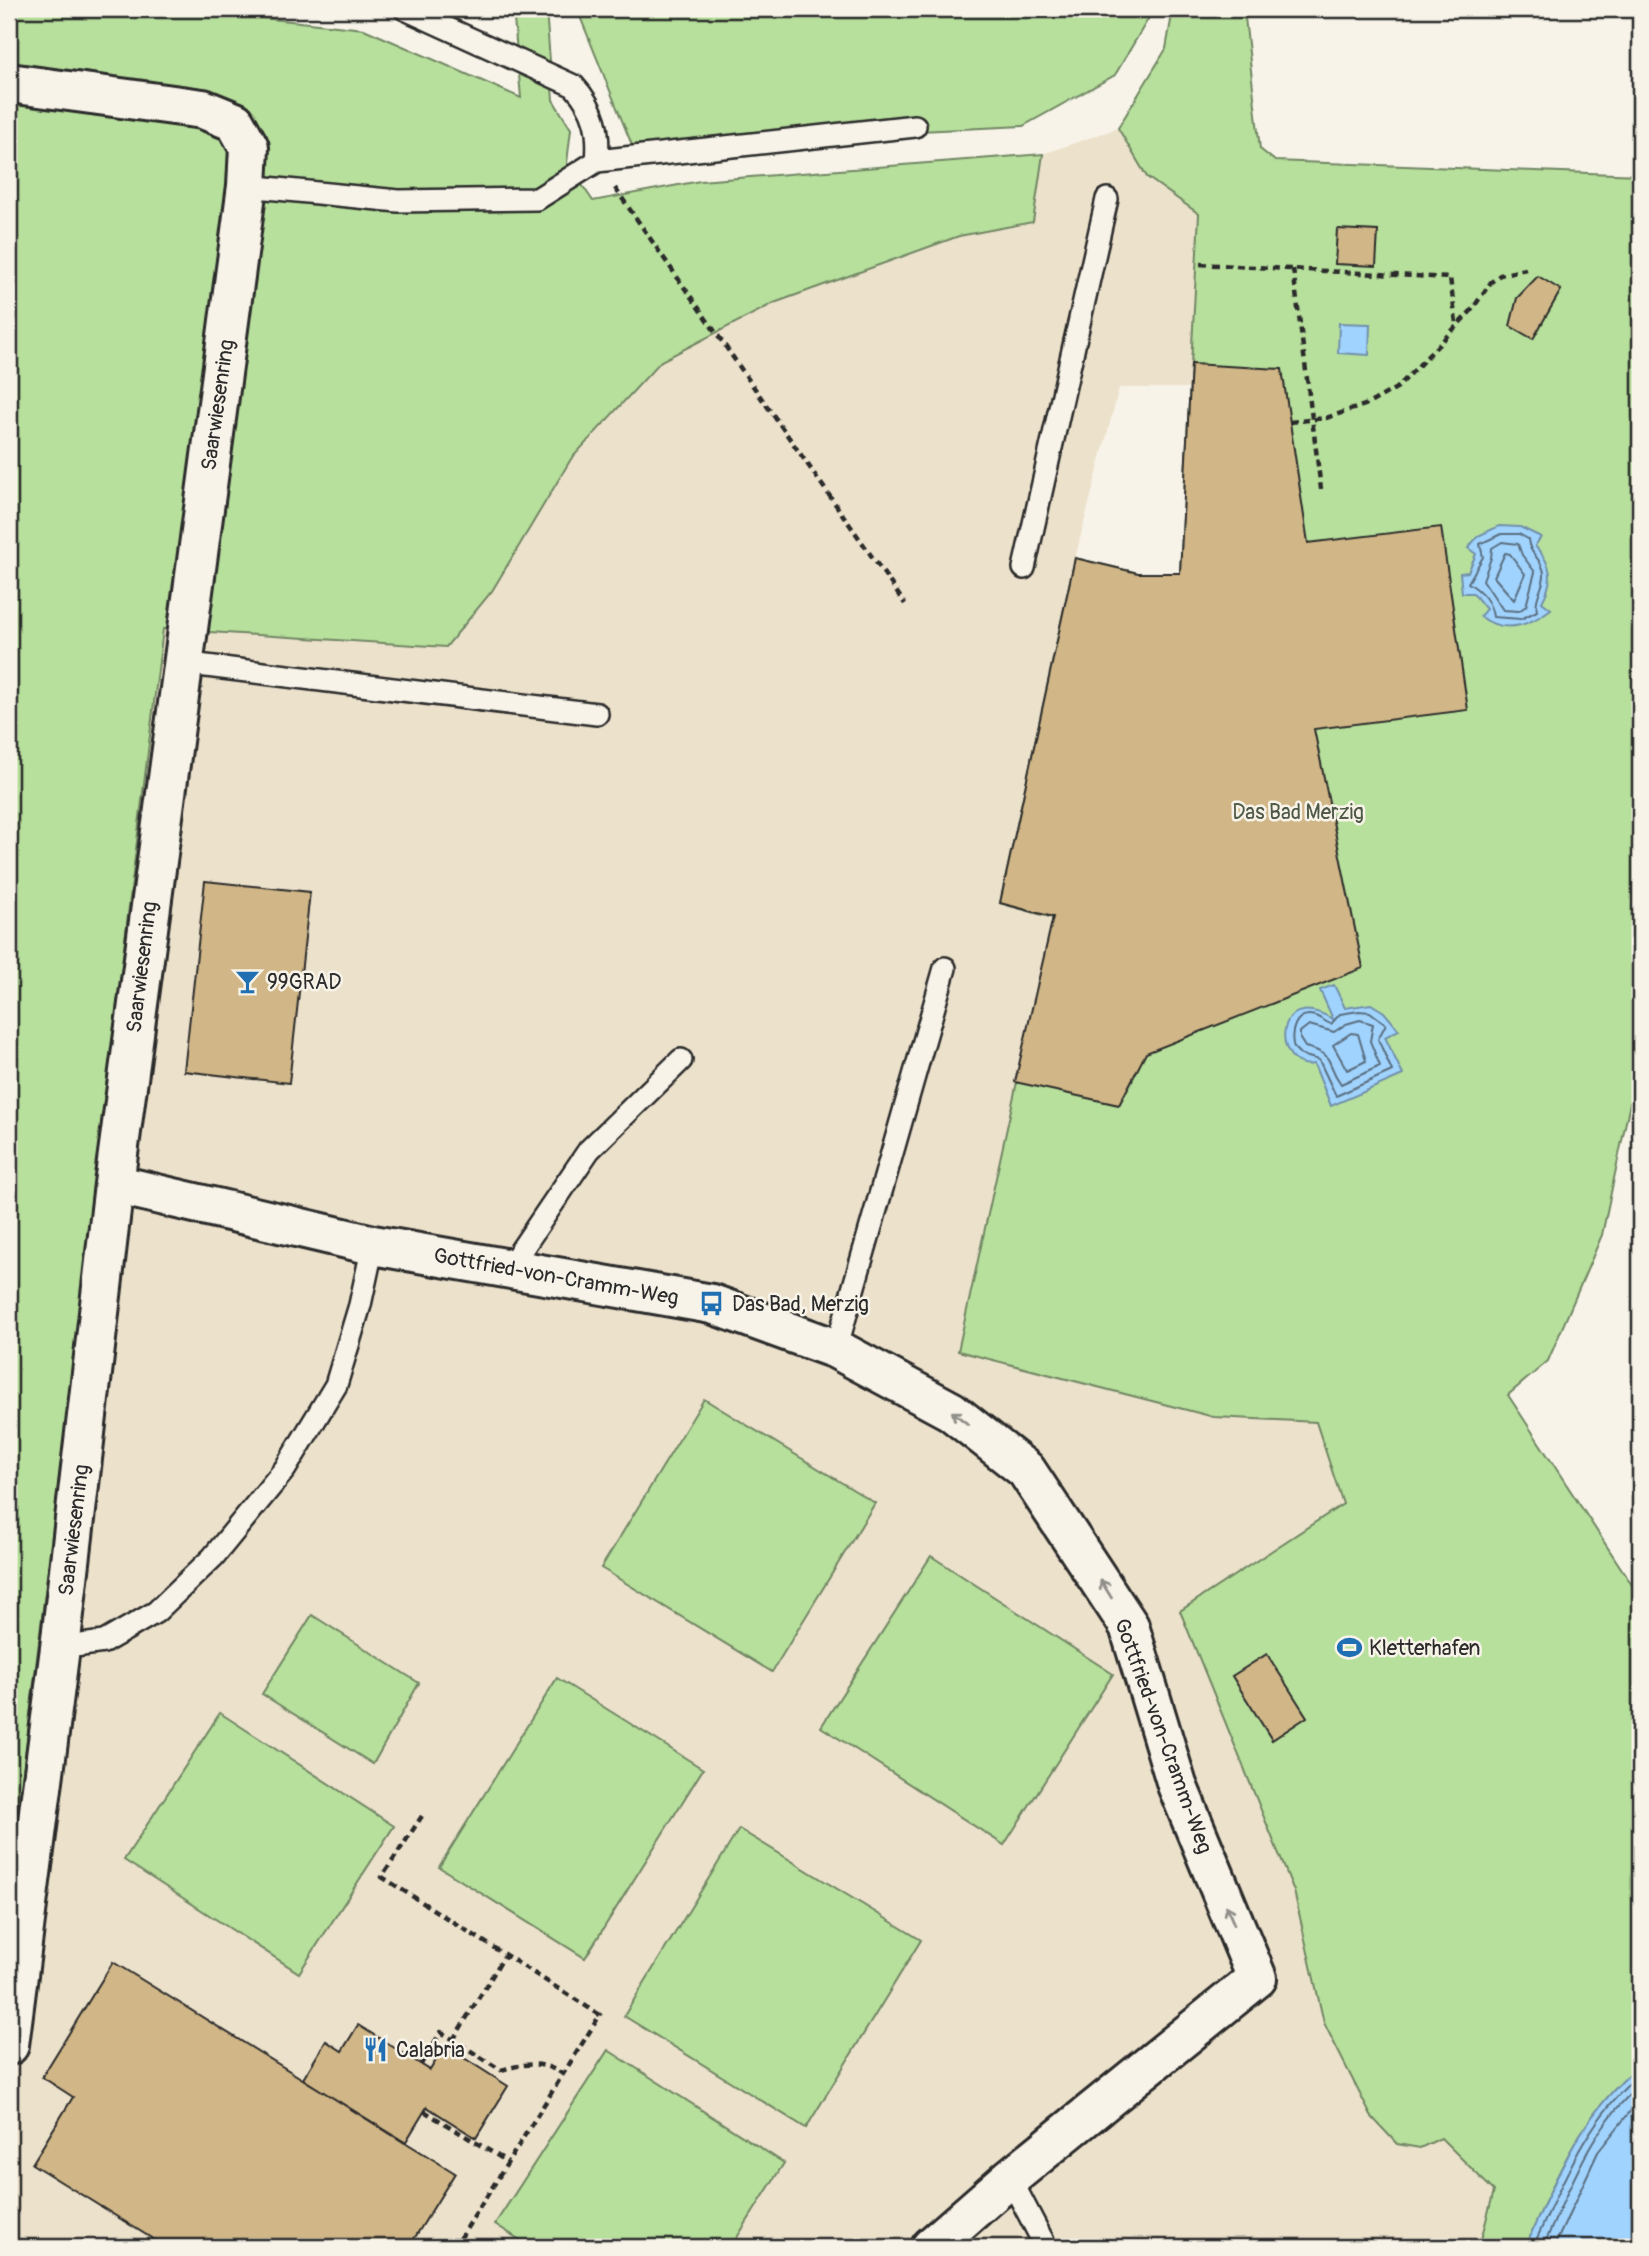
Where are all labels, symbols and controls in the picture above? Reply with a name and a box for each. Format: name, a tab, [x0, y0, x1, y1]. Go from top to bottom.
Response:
street label: Saarwiesenring	[195, 338, 241, 472]
park label: Das Bad Merzig	[1232, 799, 1364, 826]
street label: Saarwiesenring	[121, 900, 163, 1034]
bar icon: 99GRAD	[233, 968, 261, 996]
place label: 99GRAD	[267, 969, 342, 996]
street label: Gottfried-von-Cramm-Weg	[431, 1242, 681, 1312]
bus stop icon: Das Bad, Merzig	[698, 1290, 726, 1318]
place label: Das Bad, Merzig	[732, 1291, 869, 1318]
one-way arrow	[951, 1410, 970, 1425]
street label: Saarwiesenring	[53, 1463, 95, 1597]
one-way arrow	[1098, 1580, 1112, 1600]
street label: Gottfried-von-Cramm-Weg	[1108, 1615, 1218, 1857]
sports icon: Kletterhafen	[1335, 1634, 1363, 1662]
place label: Kletterhafen	[1369, 1635, 1481, 1662]
one-way arrow	[1223, 1905, 1236, 1926]
restaurant icon: Calabria	[362, 2036, 390, 2064]
place label: Calabria	[396, 2037, 465, 2064]

